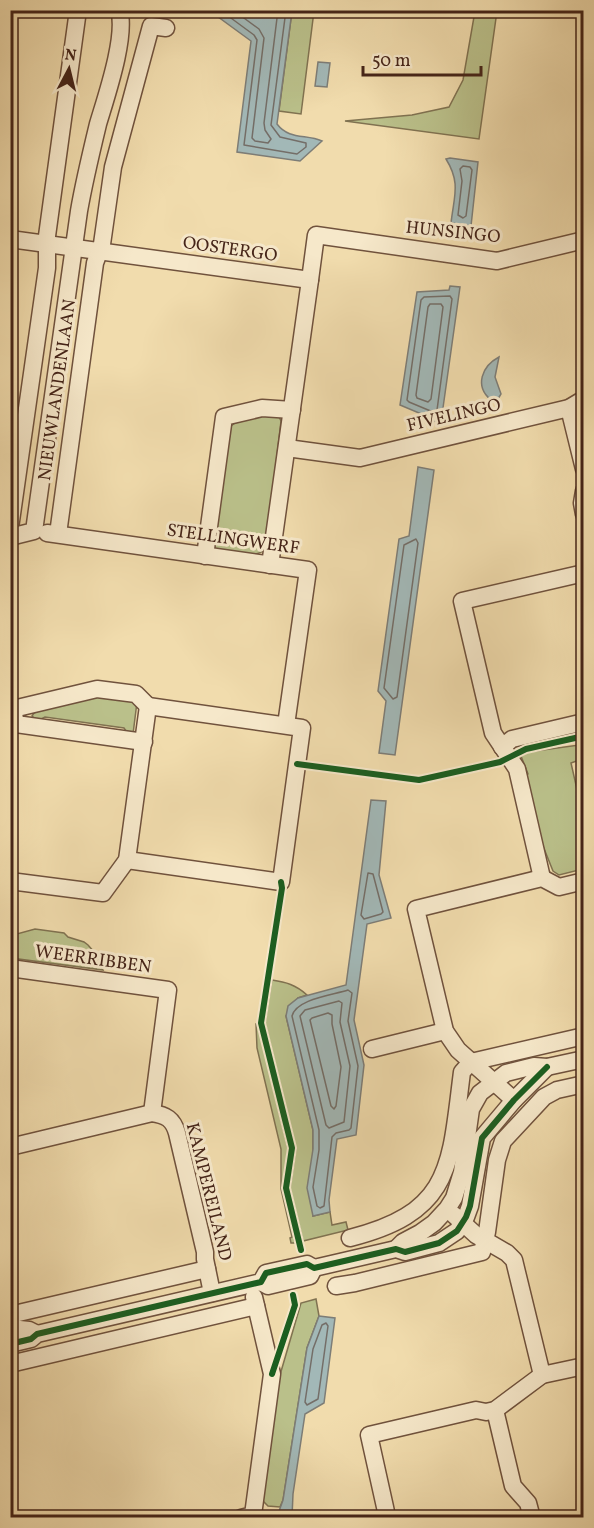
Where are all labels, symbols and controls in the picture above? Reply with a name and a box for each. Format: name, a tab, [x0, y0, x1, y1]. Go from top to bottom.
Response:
north arrow	[39, 39, 99, 99]
scale bar	[363, 39, 482, 77]
text: N	[63, 44, 78, 68]
text: 50 m	[372, 49, 411, 74]
street label: HUNSINGO	[404, 216, 502, 250]
street label: OOSTERGO	[181, 231, 279, 269]
street label: NIEUWLANDENLAAN	[33, 298, 83, 482]
street label: FIVELINGO	[405, 393, 503, 439]
street label: STELLINGWERF	[165, 518, 301, 562]
street label: WEERRIBBEN	[33, 939, 153, 981]
street label: KAMPEREILAND	[179, 1120, 237, 1264]

